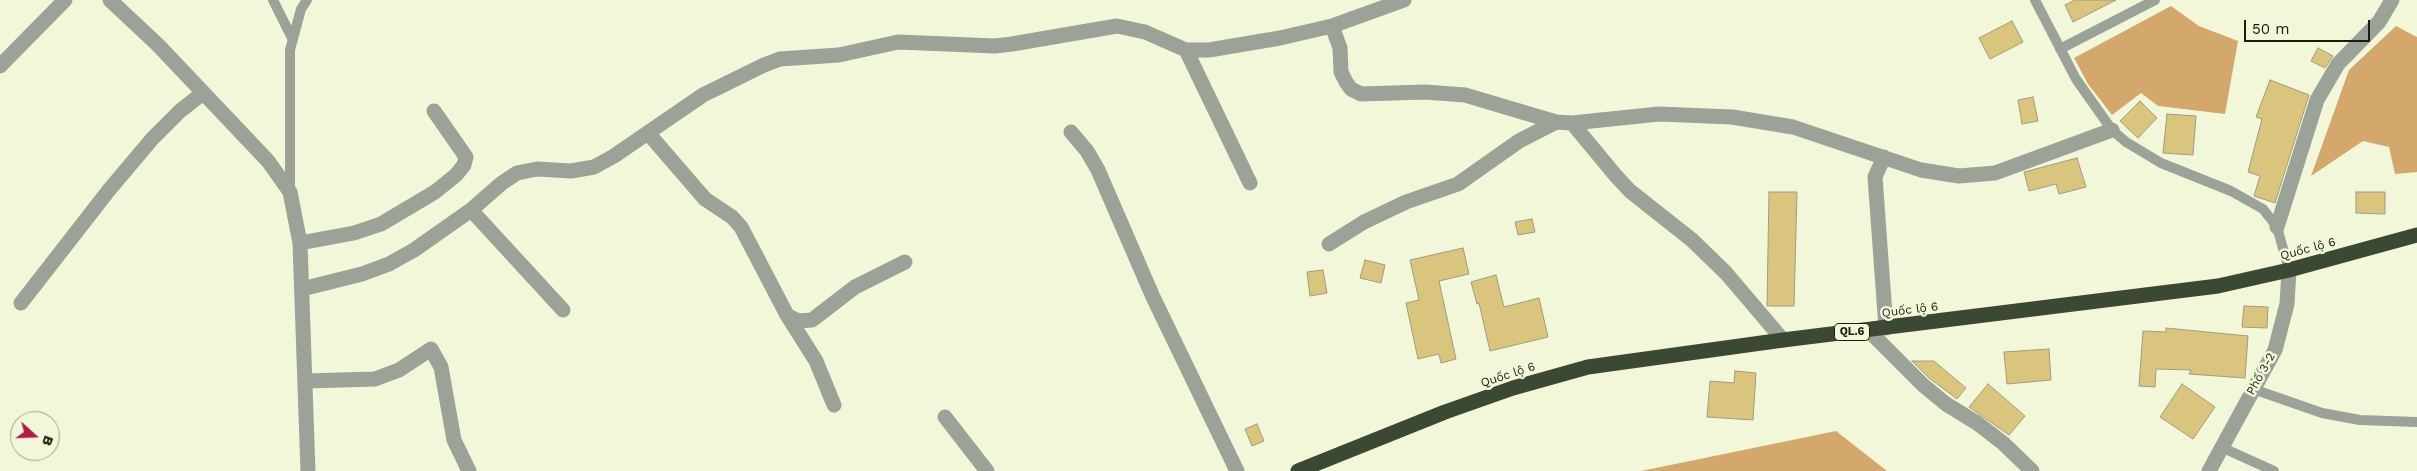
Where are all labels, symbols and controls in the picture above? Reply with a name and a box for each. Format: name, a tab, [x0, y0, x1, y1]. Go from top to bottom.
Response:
scale bar	[2247, 10, 2373, 42]
text: 50 m	[2252, 20, 2289, 38]
street label: Quốc lộ 6	[2279, 235, 2337, 263]
street label: Quốc lộ 6	[1881, 299, 1939, 321]
road number: QL.6	[1834, 324, 1870, 341]
street label: Phố 3-2	[2244, 351, 2278, 397]
street label: Quốc lộ 6	[1479, 359, 1537, 391]
north arrow	[10, 411, 60, 461]
text: B	[39, 434, 57, 448]

